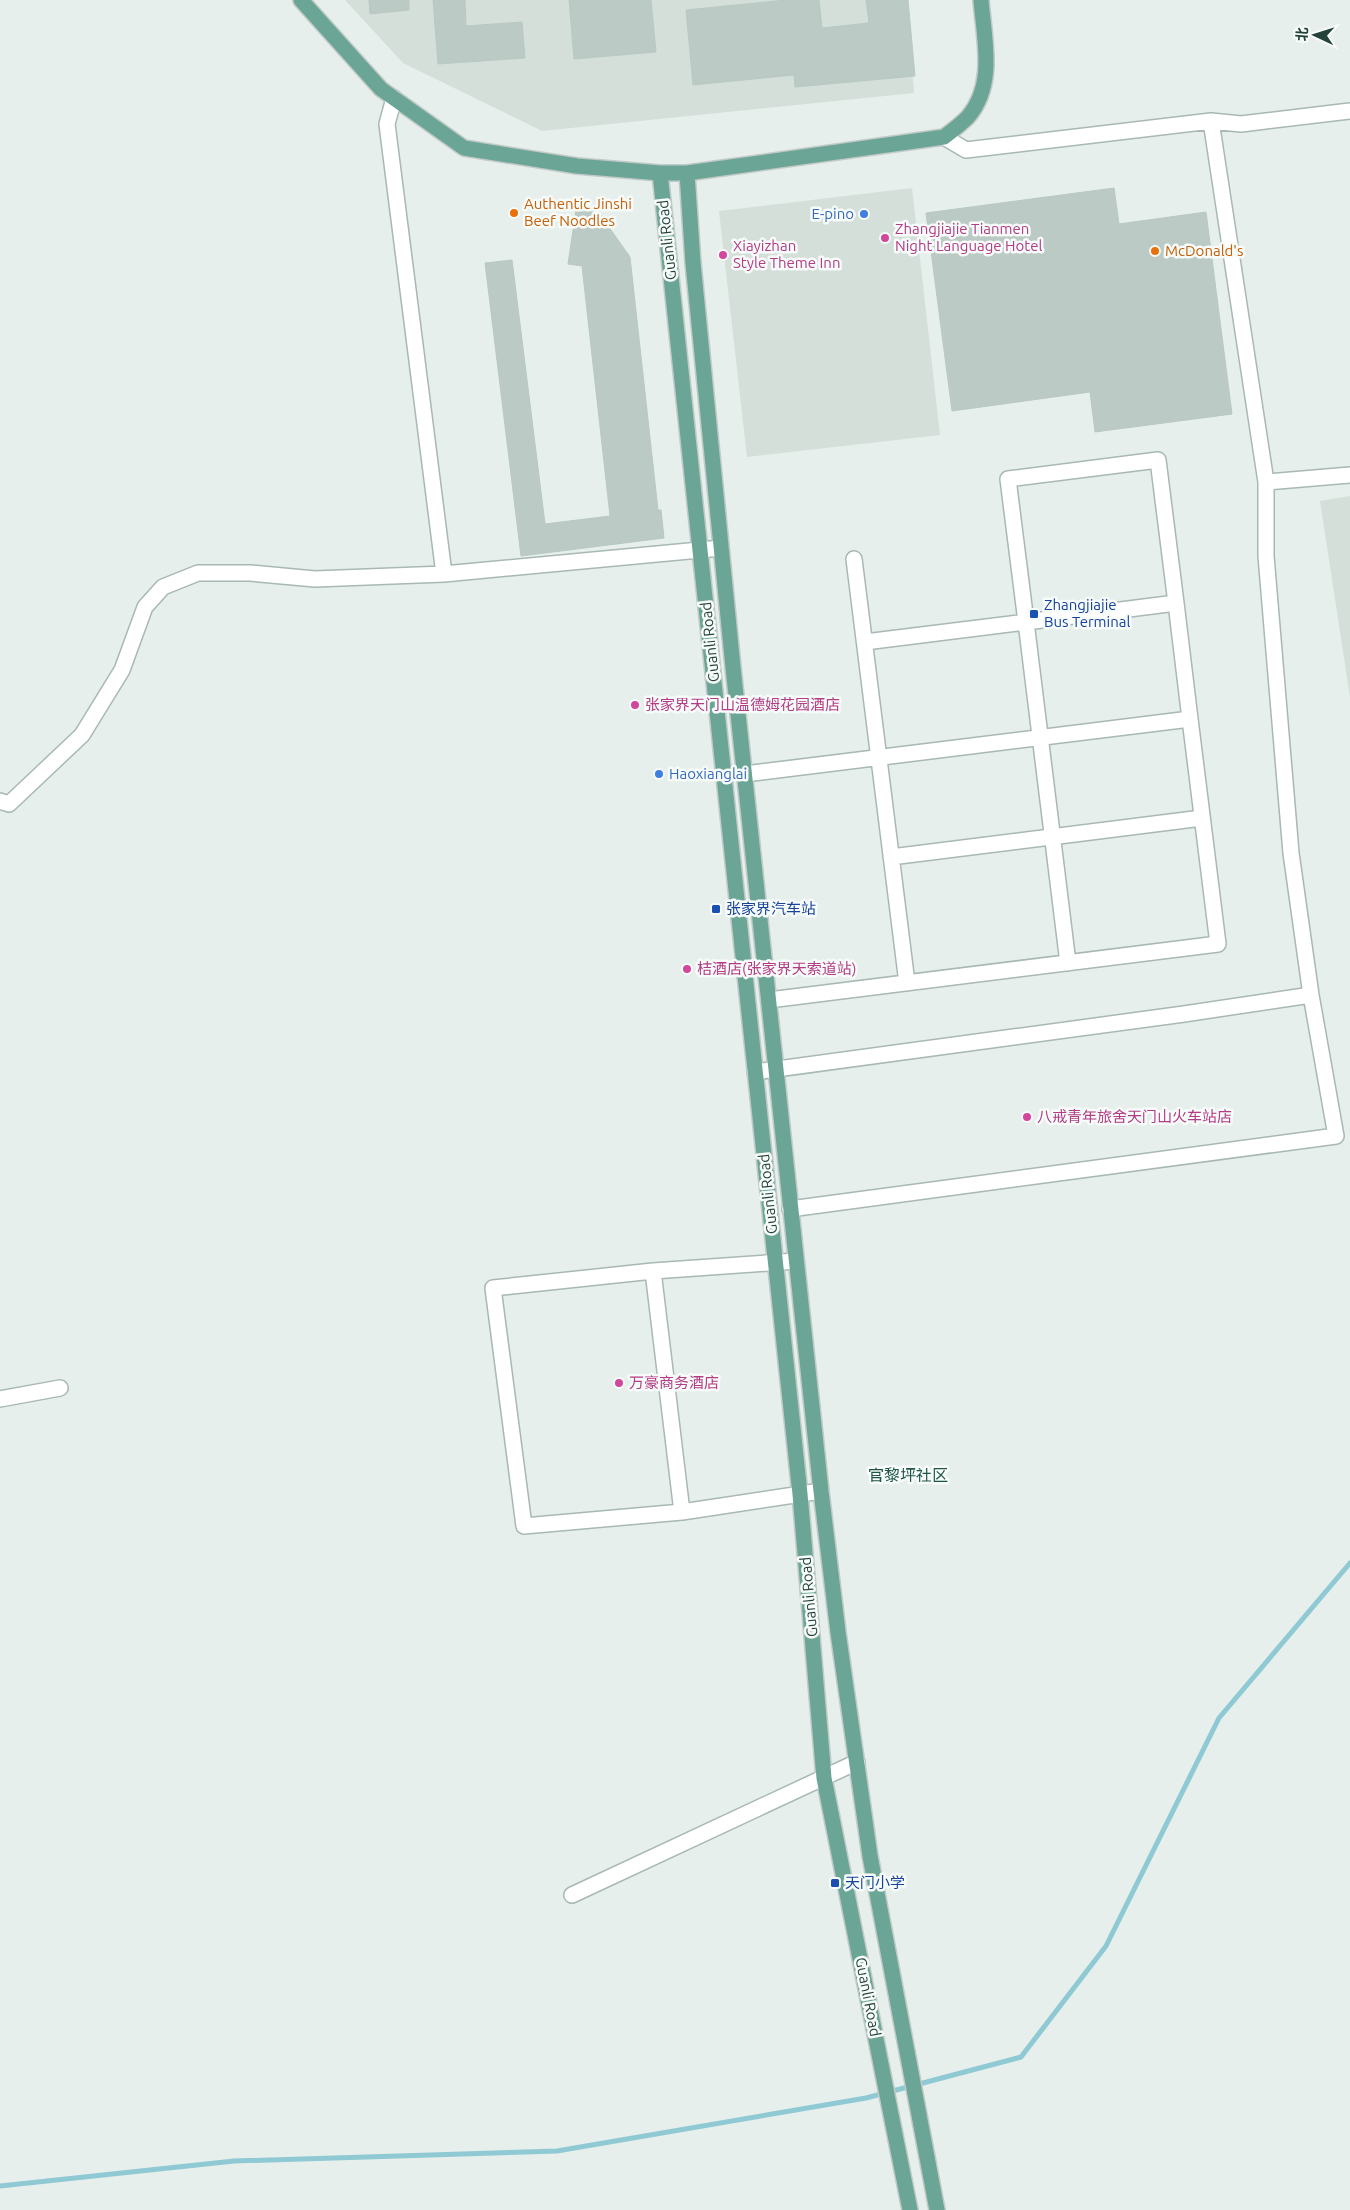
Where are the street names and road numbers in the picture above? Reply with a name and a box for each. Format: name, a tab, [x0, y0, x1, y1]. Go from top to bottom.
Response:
street label: Guanli Road	[654, 199, 679, 281]
street label: Guanli Road	[697, 601, 722, 683]
street label: Guanli Road	[755, 1153, 780, 1235]
street label: Guanli Road	[797, 1556, 820, 1638]
street label: Guanli Road	[852, 1956, 885, 2038]

